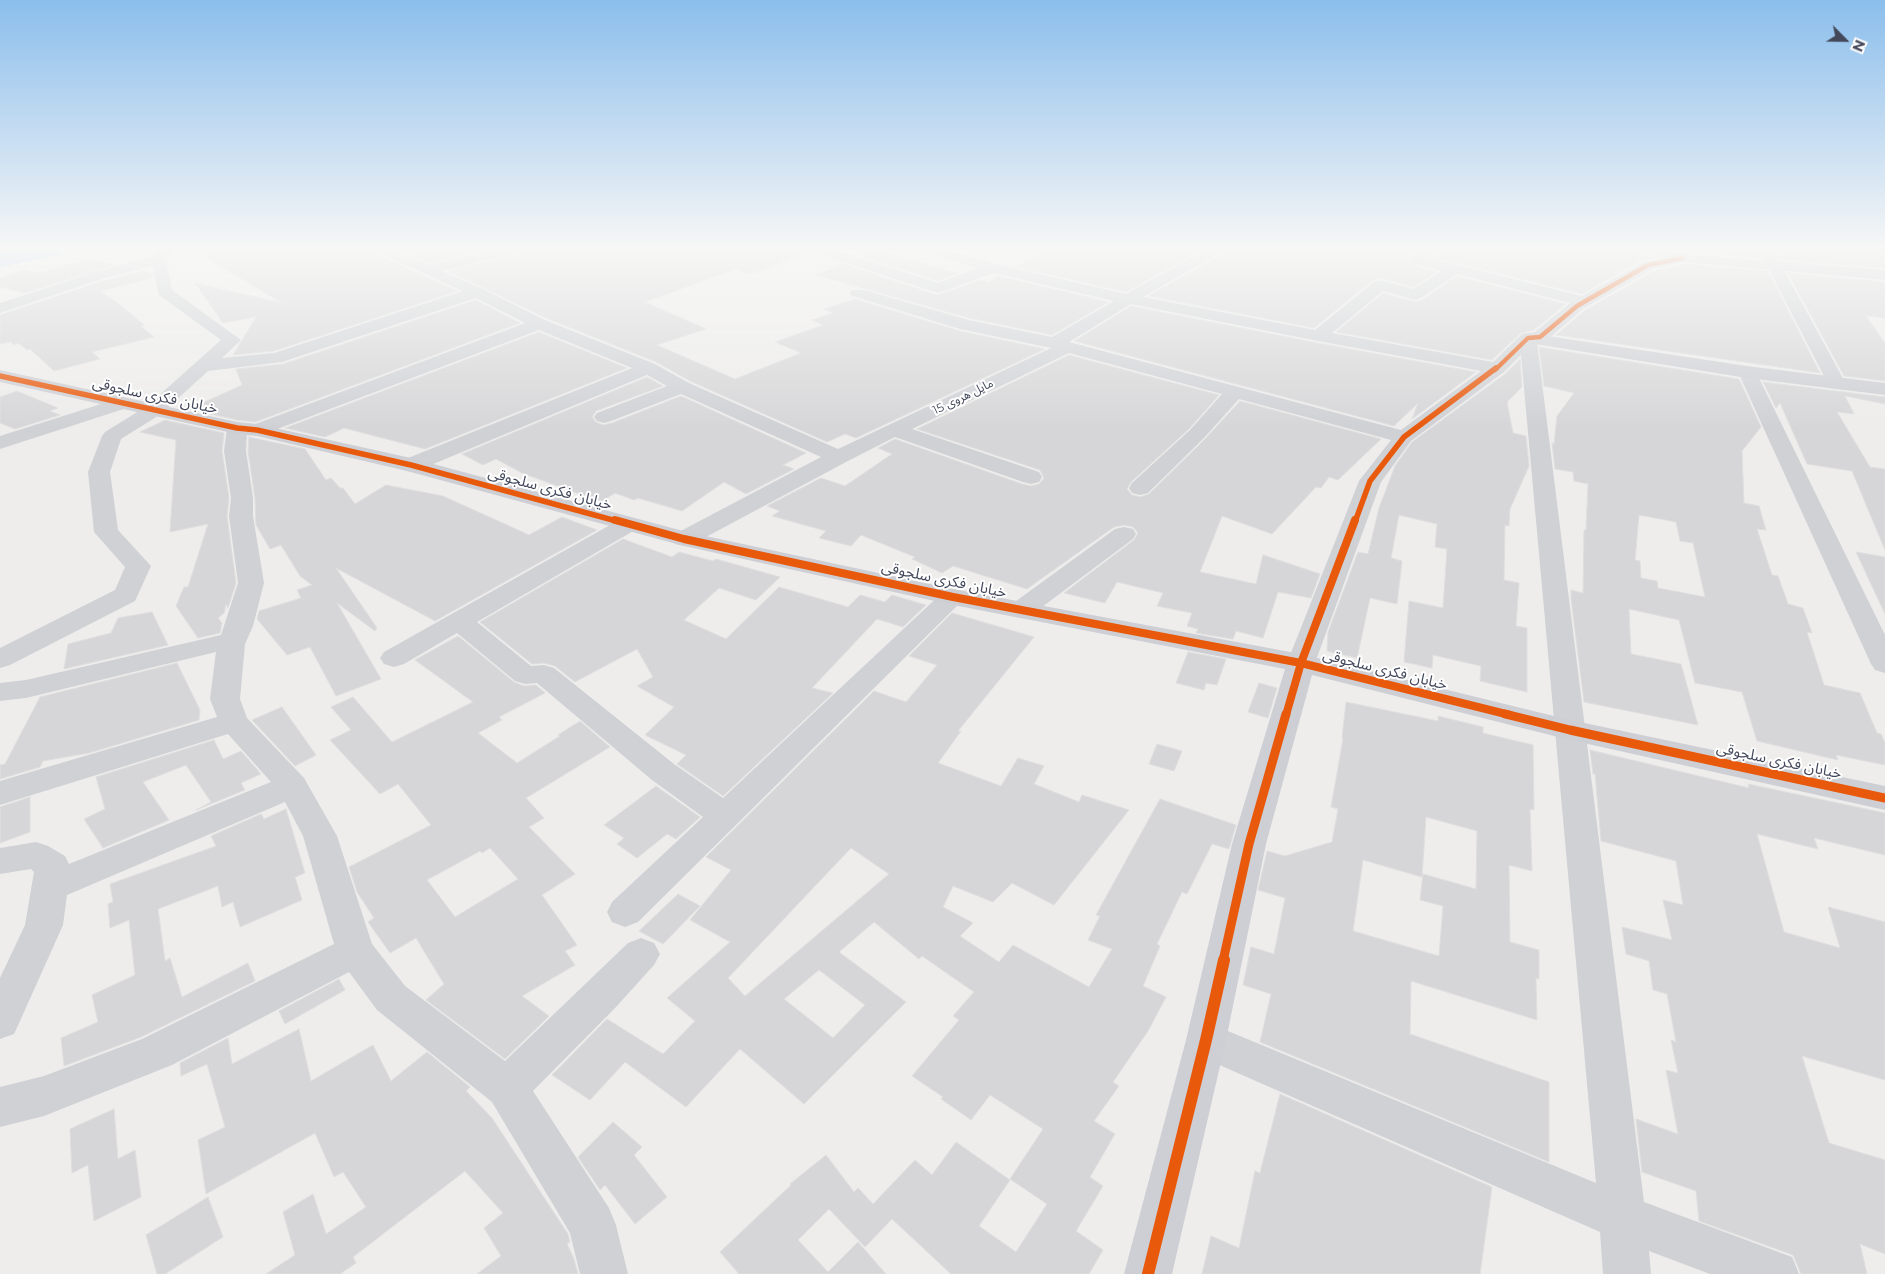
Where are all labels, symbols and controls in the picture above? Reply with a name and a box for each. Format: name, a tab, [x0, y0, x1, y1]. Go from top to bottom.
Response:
north arrow	[1820, 15, 1870, 65]
text: N	[1848, 37, 1869, 55]
street label: خیابان فکری سلجوقی	[91, 374, 219, 418]
street label: مایل هروی 15	[930, 376, 996, 418]
street label: خیابان فکری سلجوقی	[486, 464, 614, 514]
street label: خیابان فکری سلجوقی	[880, 558, 1008, 602]
street label: خیابان فکری سلجوقی	[1321, 646, 1449, 694]
street label: خیابان فکری سلجوقی	[1715, 739, 1843, 783]

